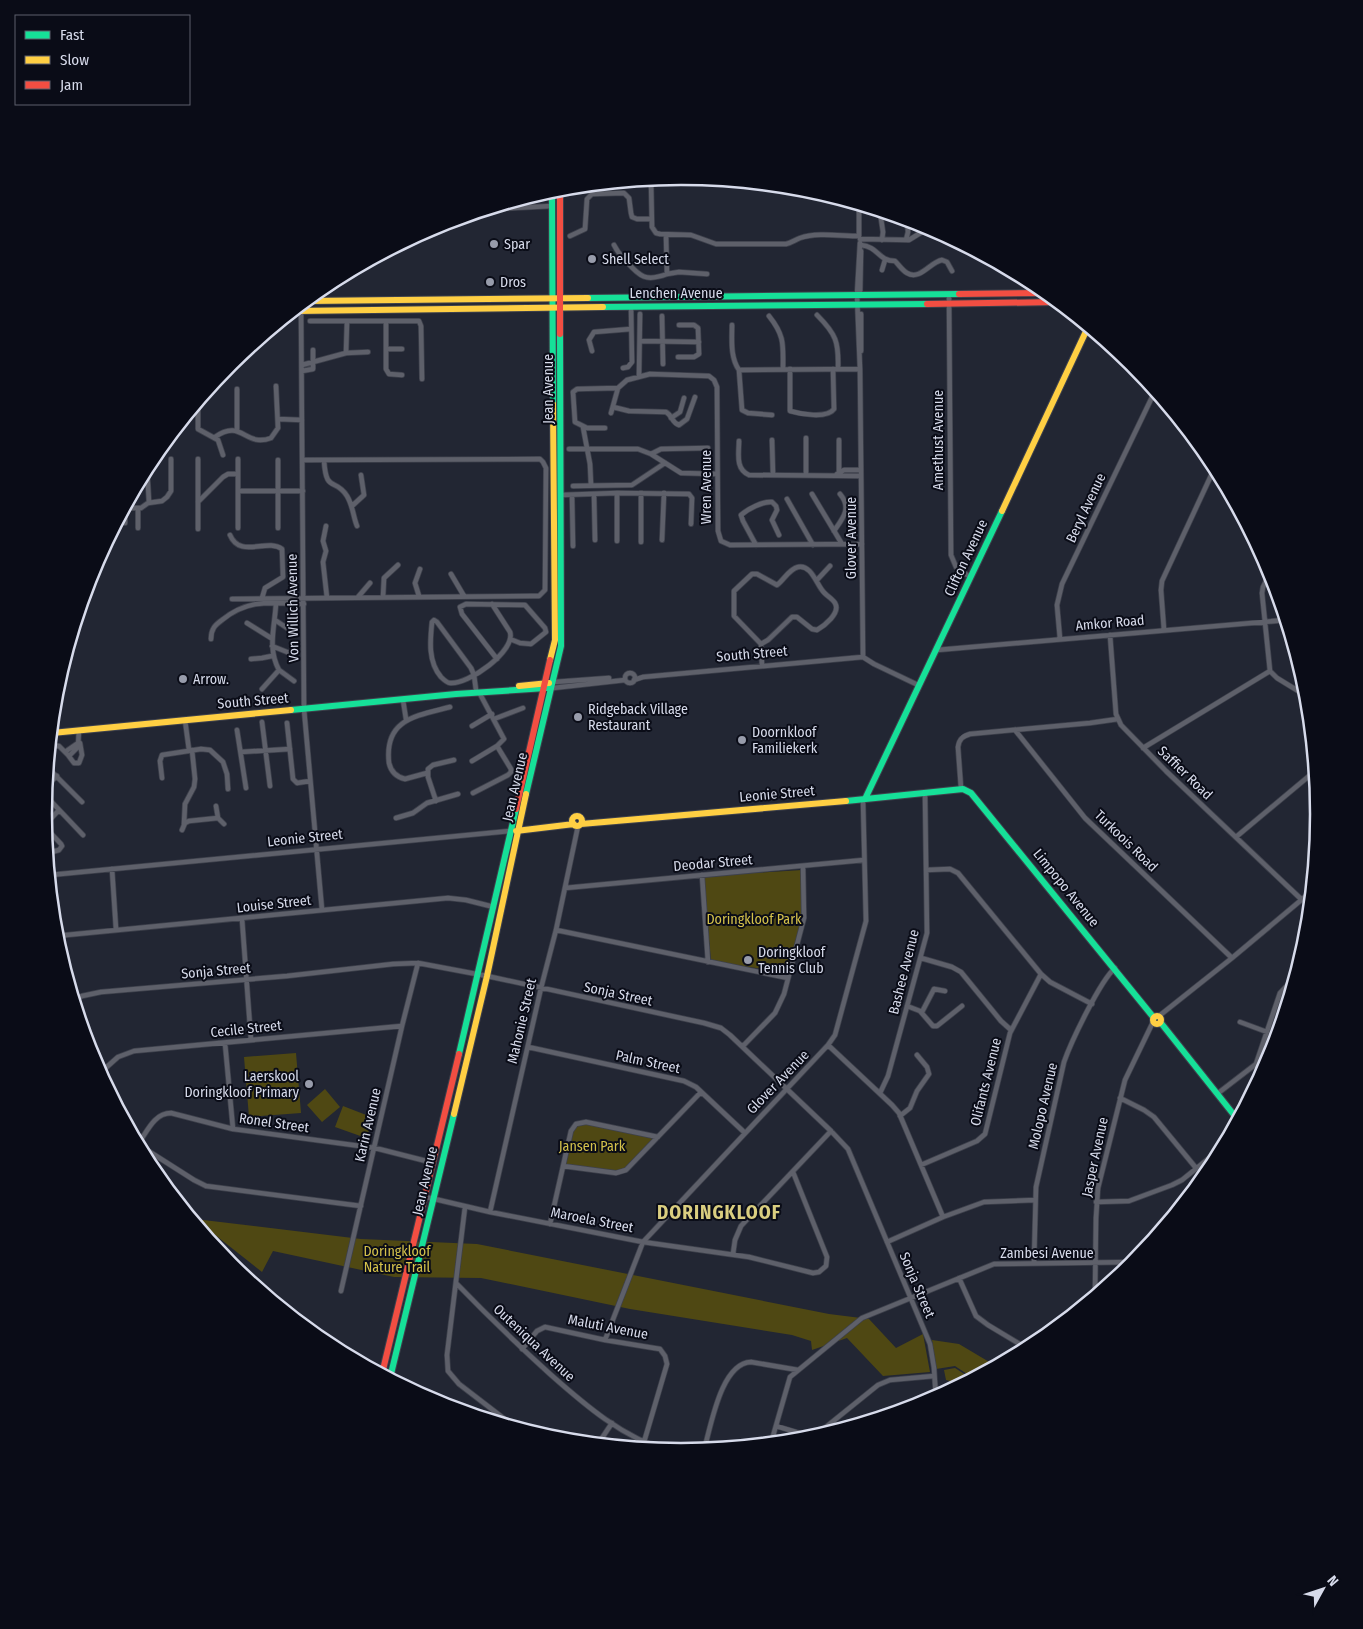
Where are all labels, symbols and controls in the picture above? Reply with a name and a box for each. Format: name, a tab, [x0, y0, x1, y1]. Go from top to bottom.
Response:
legend	[15, 15, 190, 105]
text: Fast	[60, 26, 84, 44]
text: Slow	[60, 51, 89, 69]
text: Jam	[60, 76, 83, 94]
place label: Spar	[504, 236, 530, 253]
marker: Spar	[488, 238, 500, 250]
place label: Shell Select	[602, 251, 669, 268]
marker: Shell Select	[586, 253, 598, 265]
place label: Dros	[500, 274, 526, 291]
marker: Dros	[484, 276, 496, 288]
street label: Lenchen Avenue	[629, 285, 723, 302]
street label: Jean Avenue	[540, 354, 557, 424]
street label: Amethust Avenue	[930, 390, 947, 490]
street label: Wren Avenue	[698, 450, 715, 524]
street label: Beryl Avenue	[1062, 470, 1110, 545]
street label: Glover Avenue	[843, 497, 860, 579]
street label: Clifton Avenue	[941, 517, 991, 599]
street label: Von Willich Avenue	[284, 554, 302, 662]
street label: Amkor Road	[1075, 612, 1145, 634]
street label: South Street	[716, 642, 789, 666]
place label: Arrow.	[193, 671, 229, 688]
marker: Arrow.	[177, 673, 189, 685]
street label: South Street	[217, 689, 290, 713]
place label: Ridgeback Village Restaurant	[588, 701, 688, 734]
marker: Ridgeback Village Restaurant	[572, 711, 584, 723]
place label: Doornkloof Familiekerk	[752, 724, 818, 757]
marker: Doornkloof Familiekerk	[736, 734, 748, 746]
street label: Saffier Road	[1154, 743, 1216, 803]
street label: Jean Avenue	[499, 751, 531, 823]
street label: Leonie Street	[739, 782, 816, 806]
street label: Turkoois Road	[1091, 807, 1161, 875]
street label: Leonie Street	[266, 826, 344, 850]
street label: Limpopo Avenue	[1029, 846, 1103, 931]
street label: Deodar Street	[673, 851, 754, 875]
street label: Louise Street	[236, 892, 312, 916]
park label: Doringkloof Park	[706, 911, 802, 928]
street label: Bashee Avenue	[885, 928, 923, 1016]
place label: Doringkloof Tennis Club	[758, 944, 827, 977]
marker: Doringkloof Tennis Club	[742, 954, 754, 966]
street label: Sonja Street	[180, 959, 252, 983]
street label: Mahonie Street	[504, 976, 540, 1065]
street label: Sonja Street	[582, 978, 654, 1010]
street label: Cecile Street	[210, 1017, 283, 1041]
street label: Olifants Avenue	[967, 1036, 1005, 1128]
street label: Glover Avenue	[743, 1046, 813, 1118]
street label: Palm Street	[614, 1047, 682, 1077]
street label: Molopo Avenue	[1025, 1061, 1061, 1151]
place label: Laerskool Doringkloof Primary	[184, 1068, 300, 1101]
marker: Laerskool Doringkloof Primary	[303, 1078, 315, 1090]
street label: Karin Avenue	[351, 1086, 385, 1164]
street label: Ronel Street	[238, 1110, 310, 1136]
street label: Jasper Avenue	[1078, 1115, 1112, 1198]
park label: Jansen Park	[559, 1138, 626, 1155]
street label: Jean Avenue	[409, 1145, 441, 1217]
district label: DORINGKLOOF	[657, 1201, 781, 1224]
street label: Maroela Street	[549, 1204, 635, 1236]
park label: Doringkloof Nature Trail	[363, 1243, 432, 1276]
street label: Zambesi Avenue	[1000, 1245, 1094, 1262]
street label: Sonja Street	[896, 1250, 939, 1321]
street label: Outeniqua Avenue	[490, 1301, 578, 1385]
street label: Maluti Avenue	[567, 1311, 650, 1343]
north arrow	[1298, 1564, 1348, 1614]
text: N	[1323, 1572, 1342, 1590]

